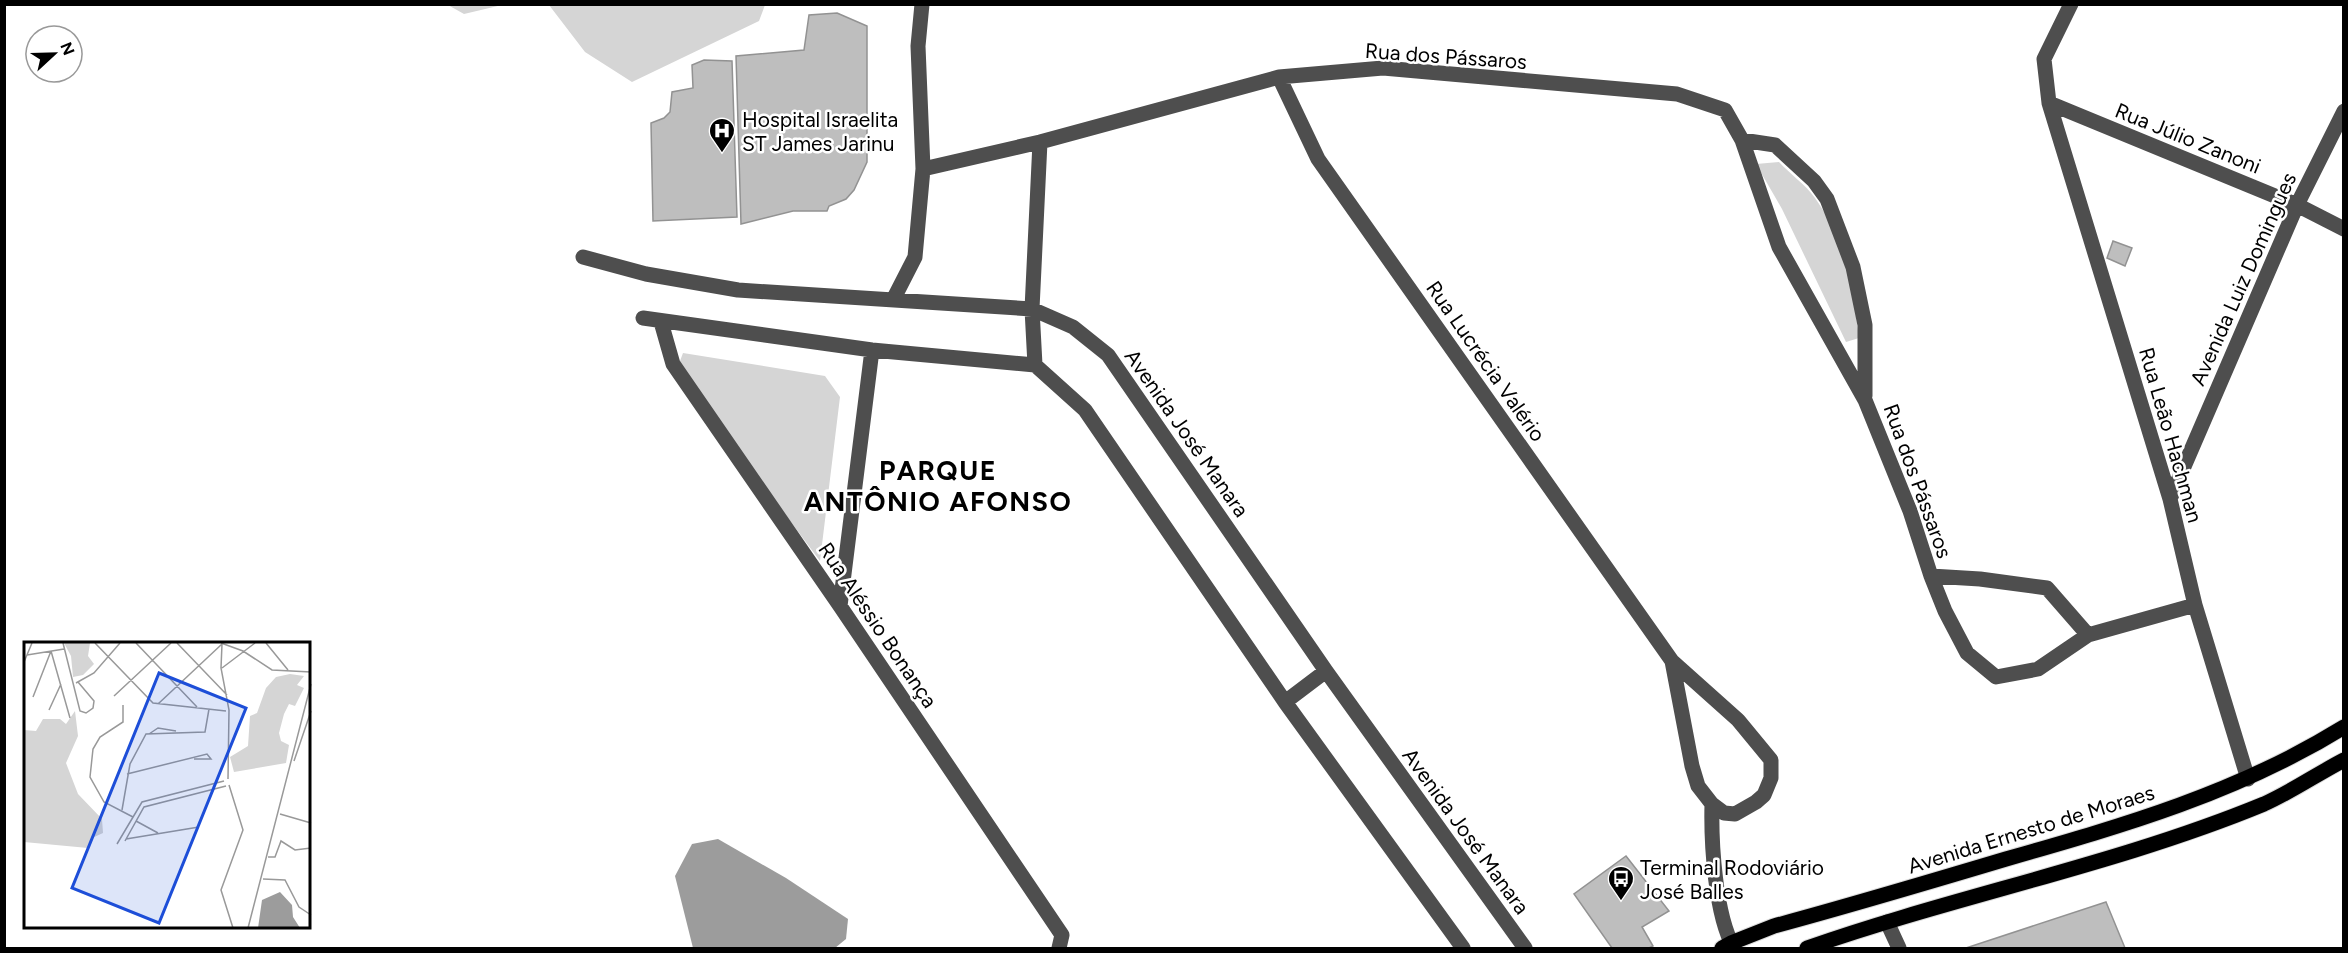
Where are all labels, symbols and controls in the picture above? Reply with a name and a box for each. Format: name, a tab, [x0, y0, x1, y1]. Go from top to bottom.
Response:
north arrow	[24, 24, 84, 84]
street label: Rua dos Pássaros	[1364, 38, 1528, 74]
text: N	[56, 39, 79, 58]
street label: Rua Júlio Zanoni	[2112, 97, 2264, 179]
place label: Hospital Israelita ST James Jarinu	[742, 107, 898, 156]
hospital icon: Hospital Israelita ST James Jarinu	[707, 116, 737, 154]
street label: Avenida Luiz Domingues	[2185, 169, 2301, 389]
street label: Rua Lucrécia Valério	[1421, 276, 1551, 446]
street label: Avenida José Manara	[1120, 344, 1254, 522]
street label: Rua Leão Hachman	[2134, 345, 2208, 525]
street label: Rua dos Pássaros	[1879, 401, 1957, 561]
district label: PARQUE ANTÔNIO AFONSO	[804, 454, 1072, 518]
street label: Rua Aléssio Bonança	[813, 538, 943, 712]
inset map	[24, 642, 310, 929]
street label: Avenida José Manara	[1397, 743, 1535, 919]
street label: Avenida Ernesto de Moraes	[1905, 780, 2157, 878]
place label: Terminal Rodoviário José Balles	[1640, 855, 1824, 904]
bus stop icon: Terminal Rodoviário José Balles	[1606, 864, 1636, 902]

